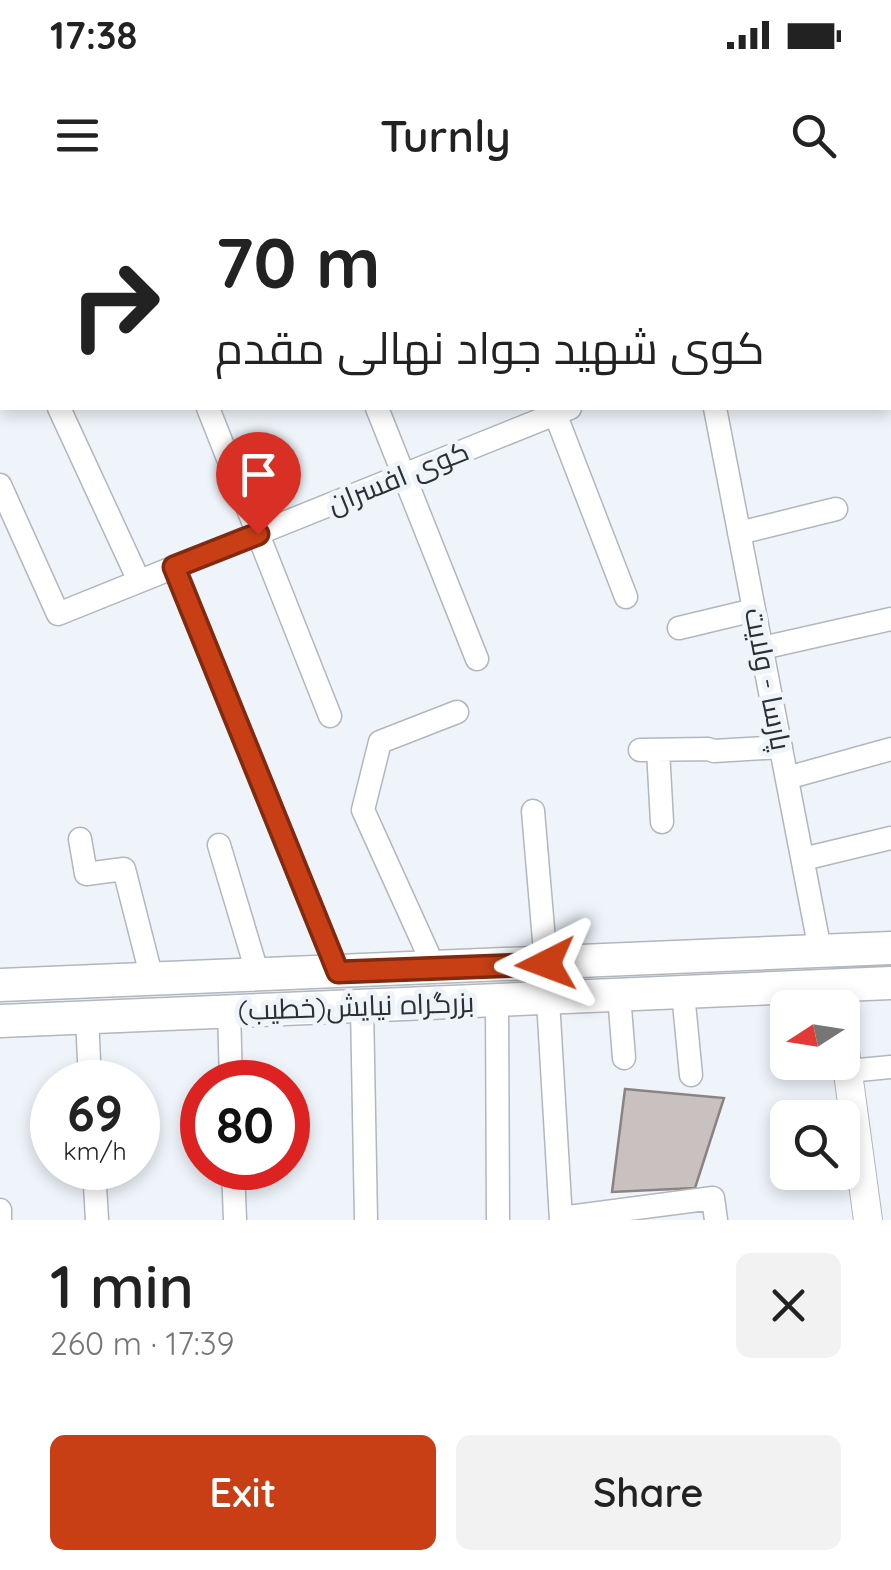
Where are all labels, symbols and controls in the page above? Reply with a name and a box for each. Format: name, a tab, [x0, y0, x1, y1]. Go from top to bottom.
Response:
text: 17:38	[50, 11, 137, 59]
text: Turnly	[380, 107, 511, 163]
icon: menu	[50, 108, 105, 163]
icon: search	[786, 108, 841, 163]
text: 70 m	[215, 218, 381, 306]
icon: right	[50, 240, 180, 370]
text: کوی شهید جواد نهالی مقدم	[215, 319, 765, 375]
pin	[216, 432, 301, 535]
street label: کوی افسران	[322, 432, 474, 521]
icon: arrive	[231, 447, 286, 502]
street label: پارسا - ولایت	[736, 605, 800, 754]
position arrow	[494, 912, 598, 1016]
street label: بزرگراه نیایش(خطیب)	[237, 984, 475, 1027]
north arrow	[770, 990, 860, 1080]
map controls	[770, 990, 860, 1190]
speed limit sign: 80	[180, 1060, 310, 1190]
text: 69	[67, 1081, 123, 1144]
button: search	[770, 1100, 860, 1190]
text: km/h	[63, 1135, 127, 1166]
text: 1 min	[50, 1248, 194, 1323]
button: close	[736, 1253, 841, 1358]
text: 260 m · 17:39	[50, 1323, 234, 1363]
button: Exit	[50, 1435, 436, 1550]
button: Share	[456, 1435, 841, 1550]

